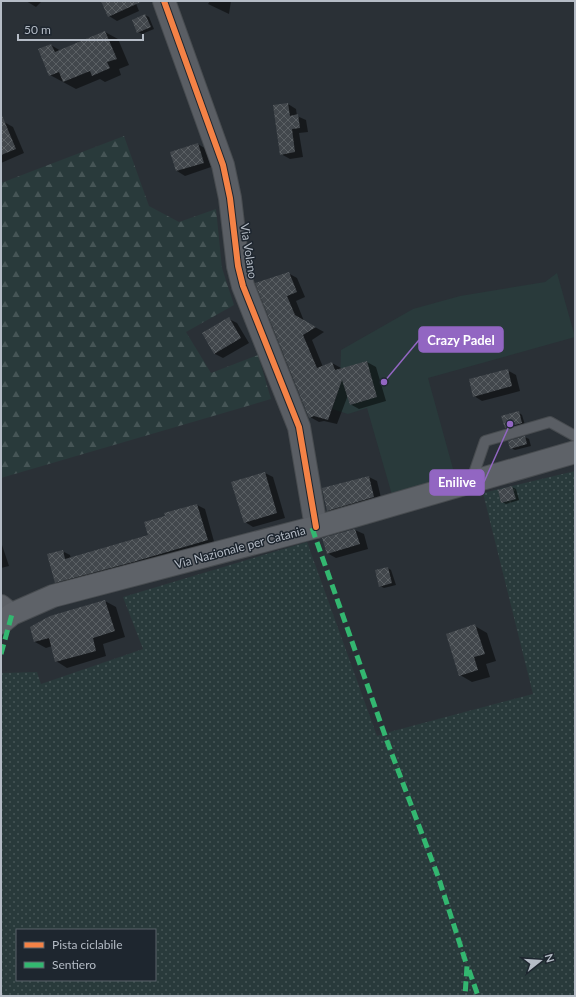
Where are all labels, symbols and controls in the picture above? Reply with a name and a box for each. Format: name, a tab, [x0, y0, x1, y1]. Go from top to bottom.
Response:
scale bar	[18, 16, 143, 42]
text: 50 m	[24, 22, 51, 37]
street label: Via Volano	[237, 222, 261, 280]
callout: Crazy Padel	[419, 327, 503, 352]
text: Crazy Padel	[427, 332, 495, 348]
callout: Enilive	[430, 470, 484, 495]
text: Enilive	[438, 474, 476, 490]
street label: Via Nazionale per Catania	[173, 522, 307, 572]
legend	[16, 929, 156, 981]
text: Pista ciclabile	[52, 937, 123, 952]
north arrow	[520, 941, 560, 981]
text: N	[543, 952, 557, 964]
text: Sentiero	[52, 957, 96, 972]

